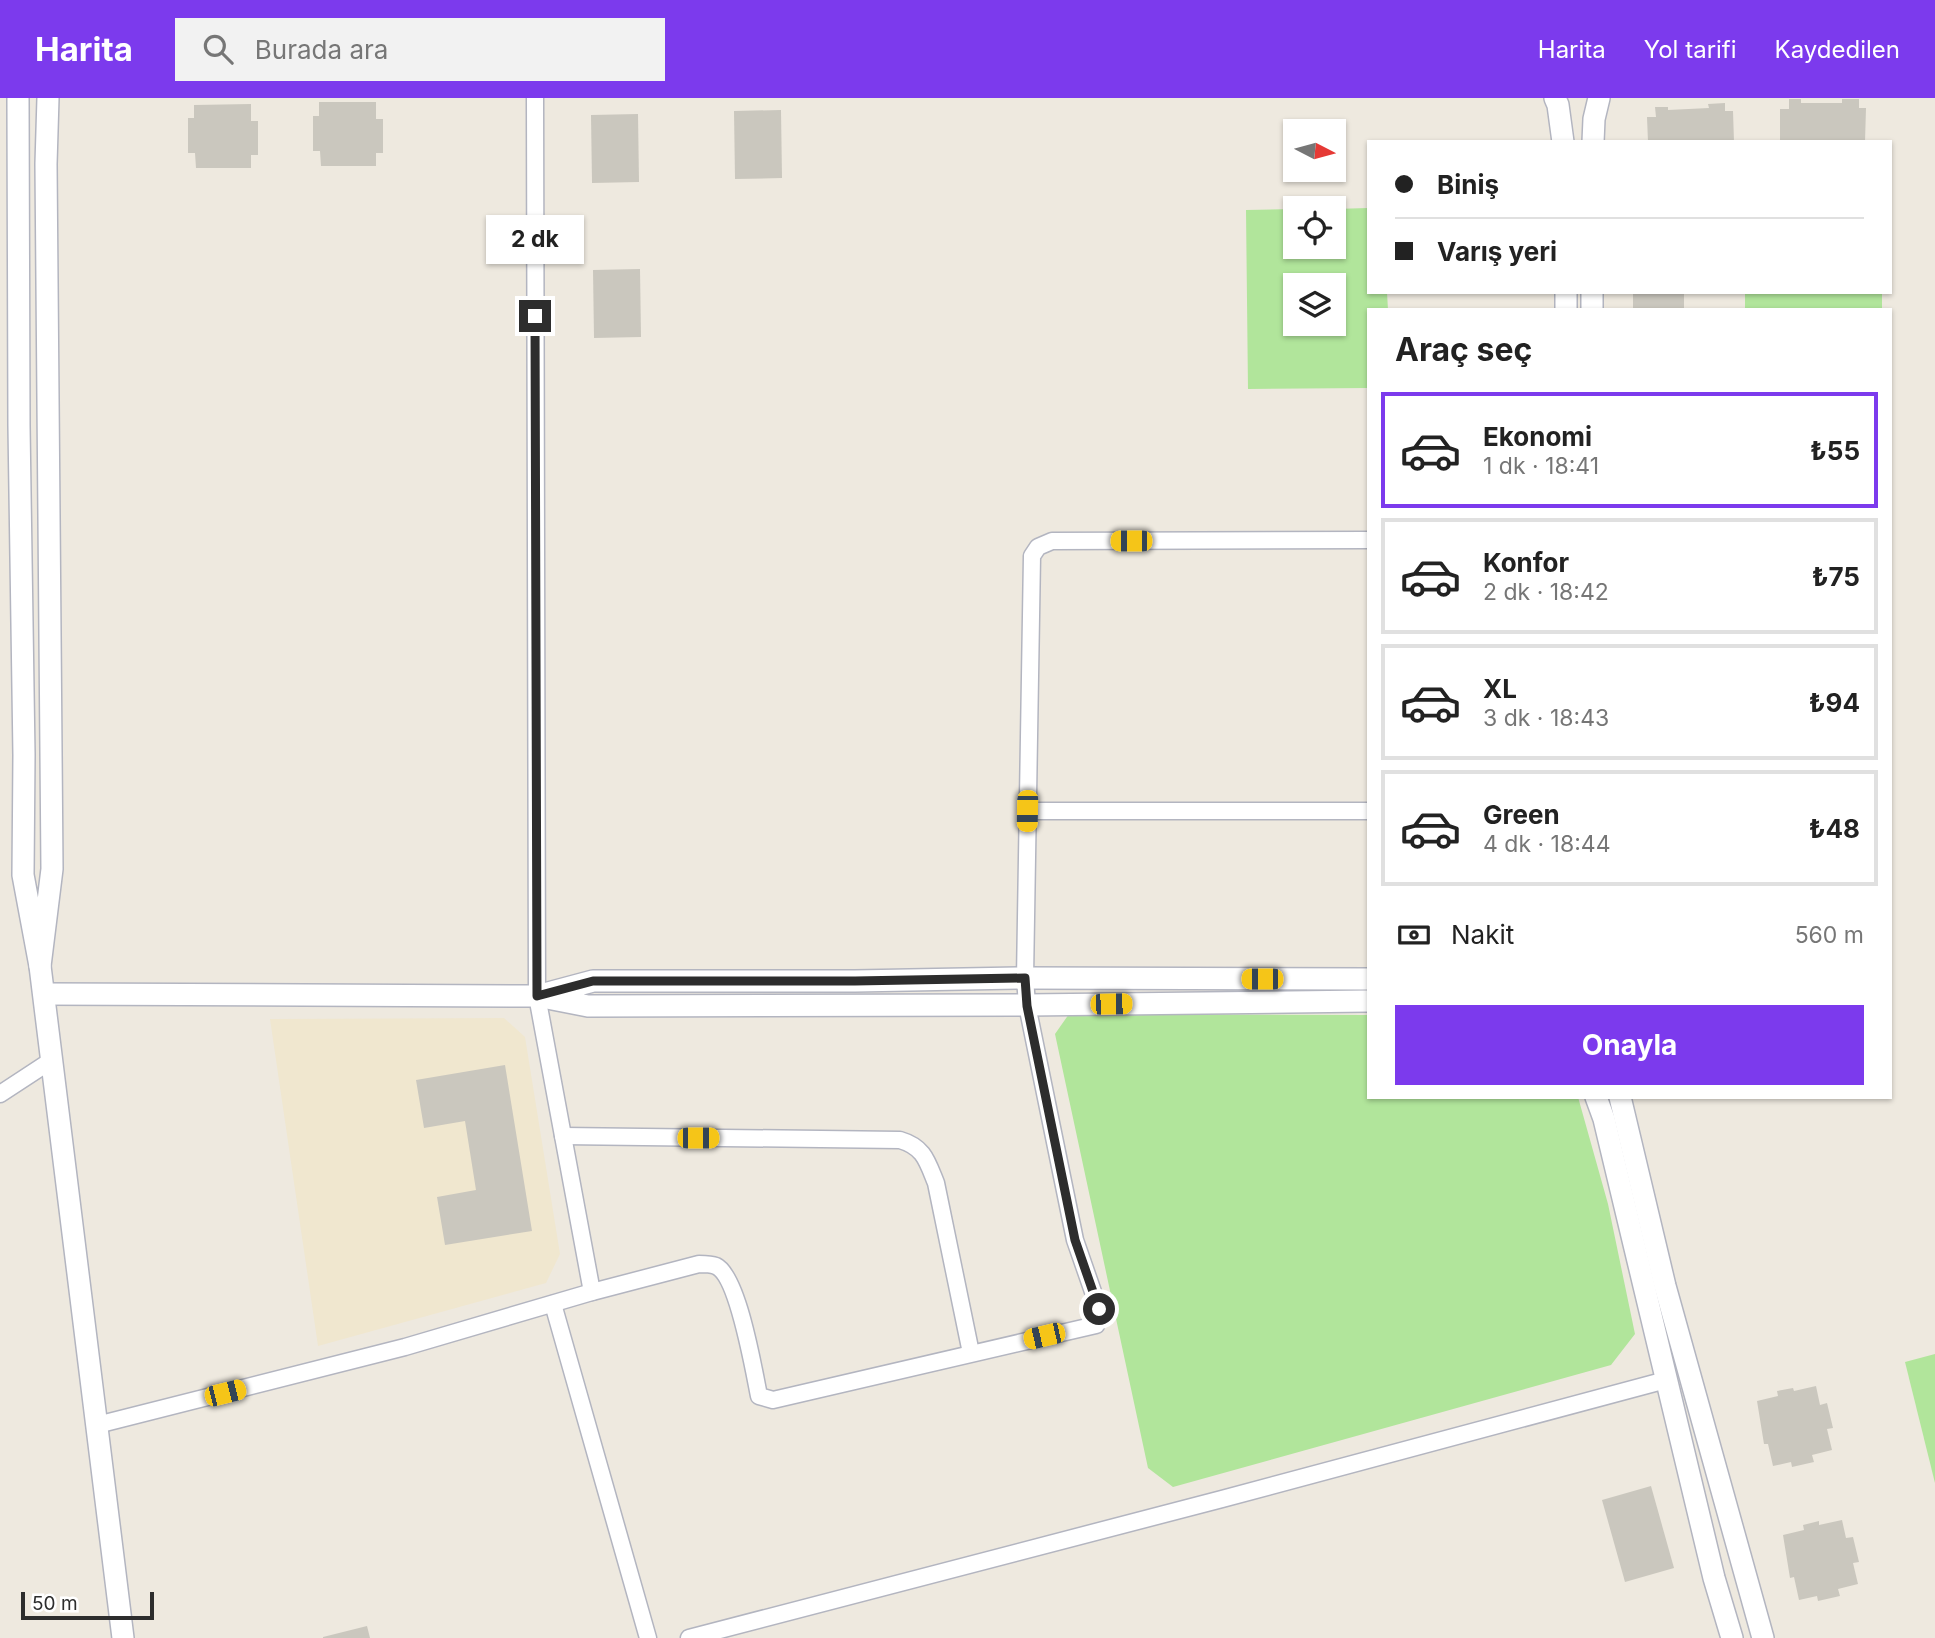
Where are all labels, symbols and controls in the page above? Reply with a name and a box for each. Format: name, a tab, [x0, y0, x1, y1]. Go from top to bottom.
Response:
search box	[175, 18, 665, 81]
text: Harita	[35, 29, 133, 69]
icon: search	[199, 30, 237, 68]
text: Burada ara	[255, 34, 388, 65]
text: Harita	[1538, 35, 1606, 64]
text: Yol tarifi	[1644, 35, 1737, 64]
text: Kaydedilen	[1775, 35, 1900, 64]
north arrow	[1283, 119, 1346, 182]
map controls	[1283, 119, 1346, 336]
text: Biniş	[1437, 169, 1499, 200]
button: locate	[1283, 196, 1346, 259]
callout: 2 dk	[486, 214, 584, 264]
text: 2 dk	[511, 225, 559, 253]
text: Varış yeri	[1437, 236, 1557, 267]
button: layers	[1283, 273, 1346, 336]
route end	[519, 300, 551, 332]
text: Araç seç	[1395, 330, 1532, 369]
icon: car	[1399, 419, 1462, 482]
text: Ekonomi	[1483, 421, 1592, 452]
text: ₺55	[1810, 435, 1860, 466]
text: 1 dk · 18:41	[1483, 452, 1599, 480]
car	[1111, 531, 1153, 552]
icon: car	[1399, 545, 1462, 608]
text: Konfor	[1483, 547, 1569, 578]
text: ₺75	[1812, 561, 1860, 592]
text: 2 dk · 18:42	[1483, 578, 1609, 606]
icon: car	[1399, 671, 1462, 734]
text: XL	[1483, 673, 1517, 704]
text: ₺94	[1809, 687, 1860, 718]
text: 3 dk · 18:43	[1483, 704, 1609, 732]
car	[1017, 790, 1038, 832]
icon: car	[1399, 797, 1462, 860]
text: Green	[1483, 799, 1560, 830]
text: ₺48	[1809, 813, 1860, 844]
text: 4 dk · 18:44	[1483, 830, 1611, 858]
icon: cash	[1395, 916, 1433, 954]
text: Nakit	[1451, 919, 1514, 950]
text: 560 m	[1795, 921, 1864, 949]
car	[1242, 969, 1284, 990]
car	[1090, 993, 1133, 1015]
button: Onayla	[1395, 1005, 1864, 1085]
car	[678, 1128, 720, 1149]
route start	[1083, 1293, 1115, 1325]
car	[1022, 1321, 1067, 1351]
car	[203, 1378, 248, 1408]
scale bar	[21, 1589, 154, 1621]
text: 50 m	[32, 1592, 78, 1615]

